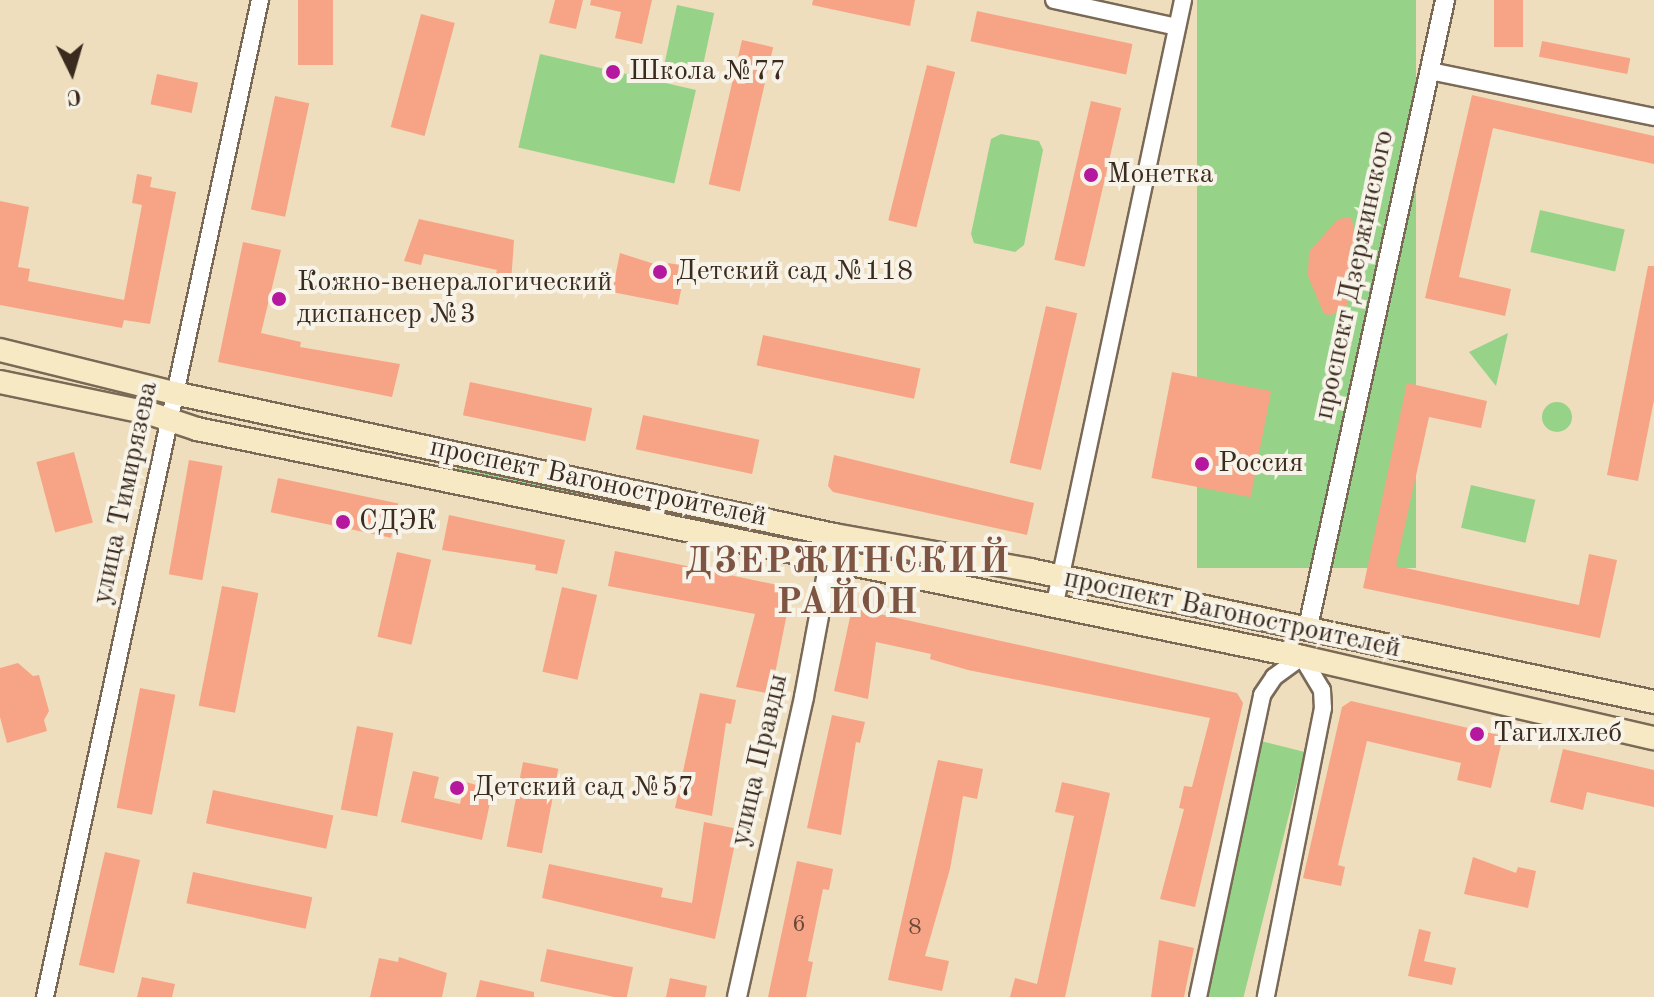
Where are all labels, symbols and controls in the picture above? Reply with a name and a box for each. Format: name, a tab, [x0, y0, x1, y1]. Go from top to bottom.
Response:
north arrow	[32, 32, 112, 112]
place label: Школа №77	[629, 55, 786, 89]
marker: Школа №77	[604, 63, 622, 81]
text: С	[66, 84, 82, 108]
street label: проспект Дзержинского	[1308, 127, 1402, 423]
place label: Монетка	[1107, 158, 1214, 192]
marker: Монетка	[1082, 166, 1100, 184]
place label: Детский сад №118	[676, 255, 913, 289]
marker: Детский сад №118	[651, 263, 669, 281]
place label: Кожно-венералогический диспансер №3	[297, 266, 612, 332]
marker: Кожно-венералогический диспансер №3	[268, 288, 290, 310]
street label: улица Тимирязева	[86, 378, 166, 608]
street label: проспект Вагоностроителей	[427, 431, 769, 535]
place label: Россия	[1218, 447, 1303, 481]
marker: Россия	[1193, 455, 1211, 473]
place label: СДЭК	[359, 505, 437, 539]
marker: СДЭК	[334, 513, 352, 531]
district label: ДЗЕРЖИНСКИЙ РАЙОН	[685, 541, 1011, 626]
street label: проспект Вагоностроителей	[1061, 562, 1403, 666]
street label: улица Правды	[724, 671, 796, 849]
place label: Тагилхлеб	[1493, 717, 1622, 751]
marker: Тагилхлеб	[1468, 725, 1486, 743]
place label: Детский сад №57	[473, 771, 694, 805]
marker: Детский сад №57	[448, 779, 466, 797]
house number: 6	[792, 912, 806, 940]
house number: 8	[908, 915, 922, 943]

